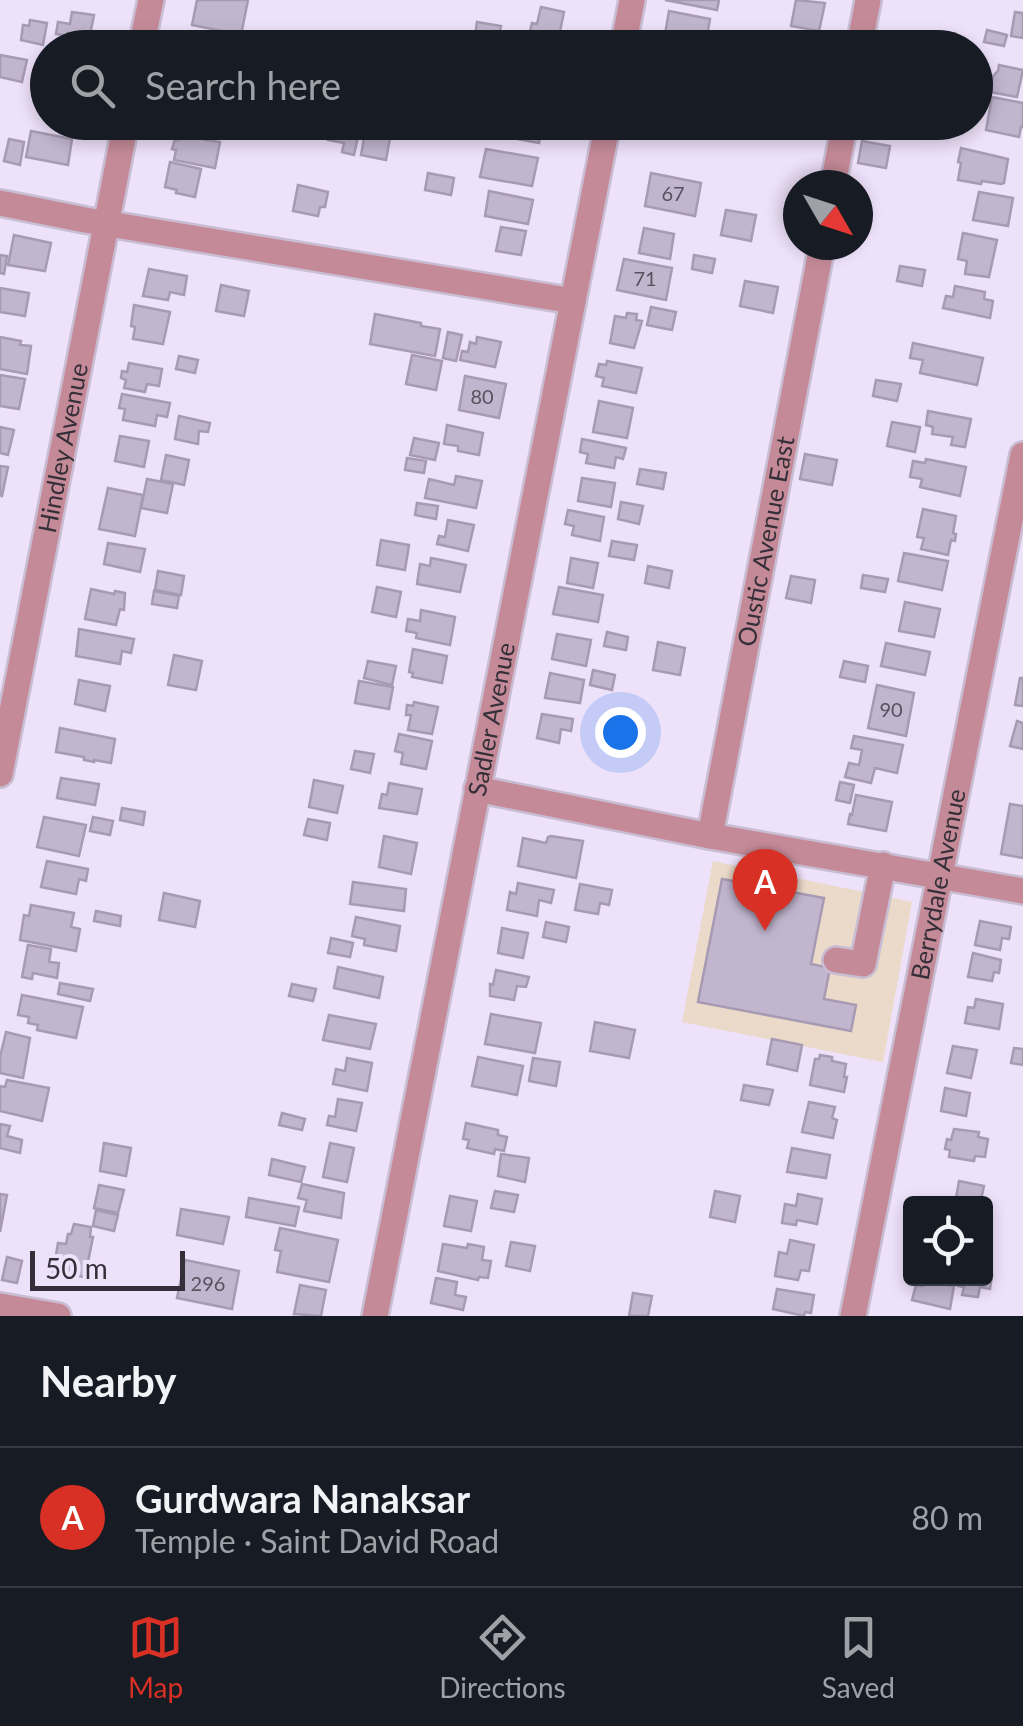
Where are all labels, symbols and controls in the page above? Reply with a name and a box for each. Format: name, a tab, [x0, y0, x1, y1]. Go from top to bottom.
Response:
search box	[30, 30, 993, 140]
icon: search	[65, 58, 120, 113]
text: Search here	[145, 62, 341, 108]
north arrow	[783, 170, 873, 260]
house number: 67	[661, 181, 685, 205]
house number: 71	[633, 266, 657, 290]
street label: Hindley Avenue	[31, 360, 93, 535]
house number: 80	[470, 384, 494, 408]
street label: Oustic Avenue East	[730, 433, 799, 649]
street label: Sadler Avenue	[461, 640, 520, 798]
house number: 90	[879, 697, 903, 721]
your location	[595, 707, 646, 758]
street label: Berrydale Avenue	[904, 786, 971, 982]
pin: A	[732, 848, 798, 931]
map controls	[903, 1196, 993, 1286]
button: locate	[903, 1196, 993, 1286]
scale bar	[30, 1246, 185, 1290]
text: 50 m	[45, 1251, 108, 1285]
house number: 296	[191, 1271, 225, 1295]
text: Nearby	[40, 1356, 177, 1406]
text: Gurdwara Nanaksar	[135, 1475, 470, 1521]
text: A	[61, 1498, 84, 1537]
text: 80 m	[911, 1498, 983, 1537]
text: Temple · Saint David Road	[135, 1521, 499, 1560]
tab: Map	[128, 1610, 183, 1704]
tab: Directions	[439, 1610, 566, 1704]
tab: Saved	[822, 1610, 895, 1704]

